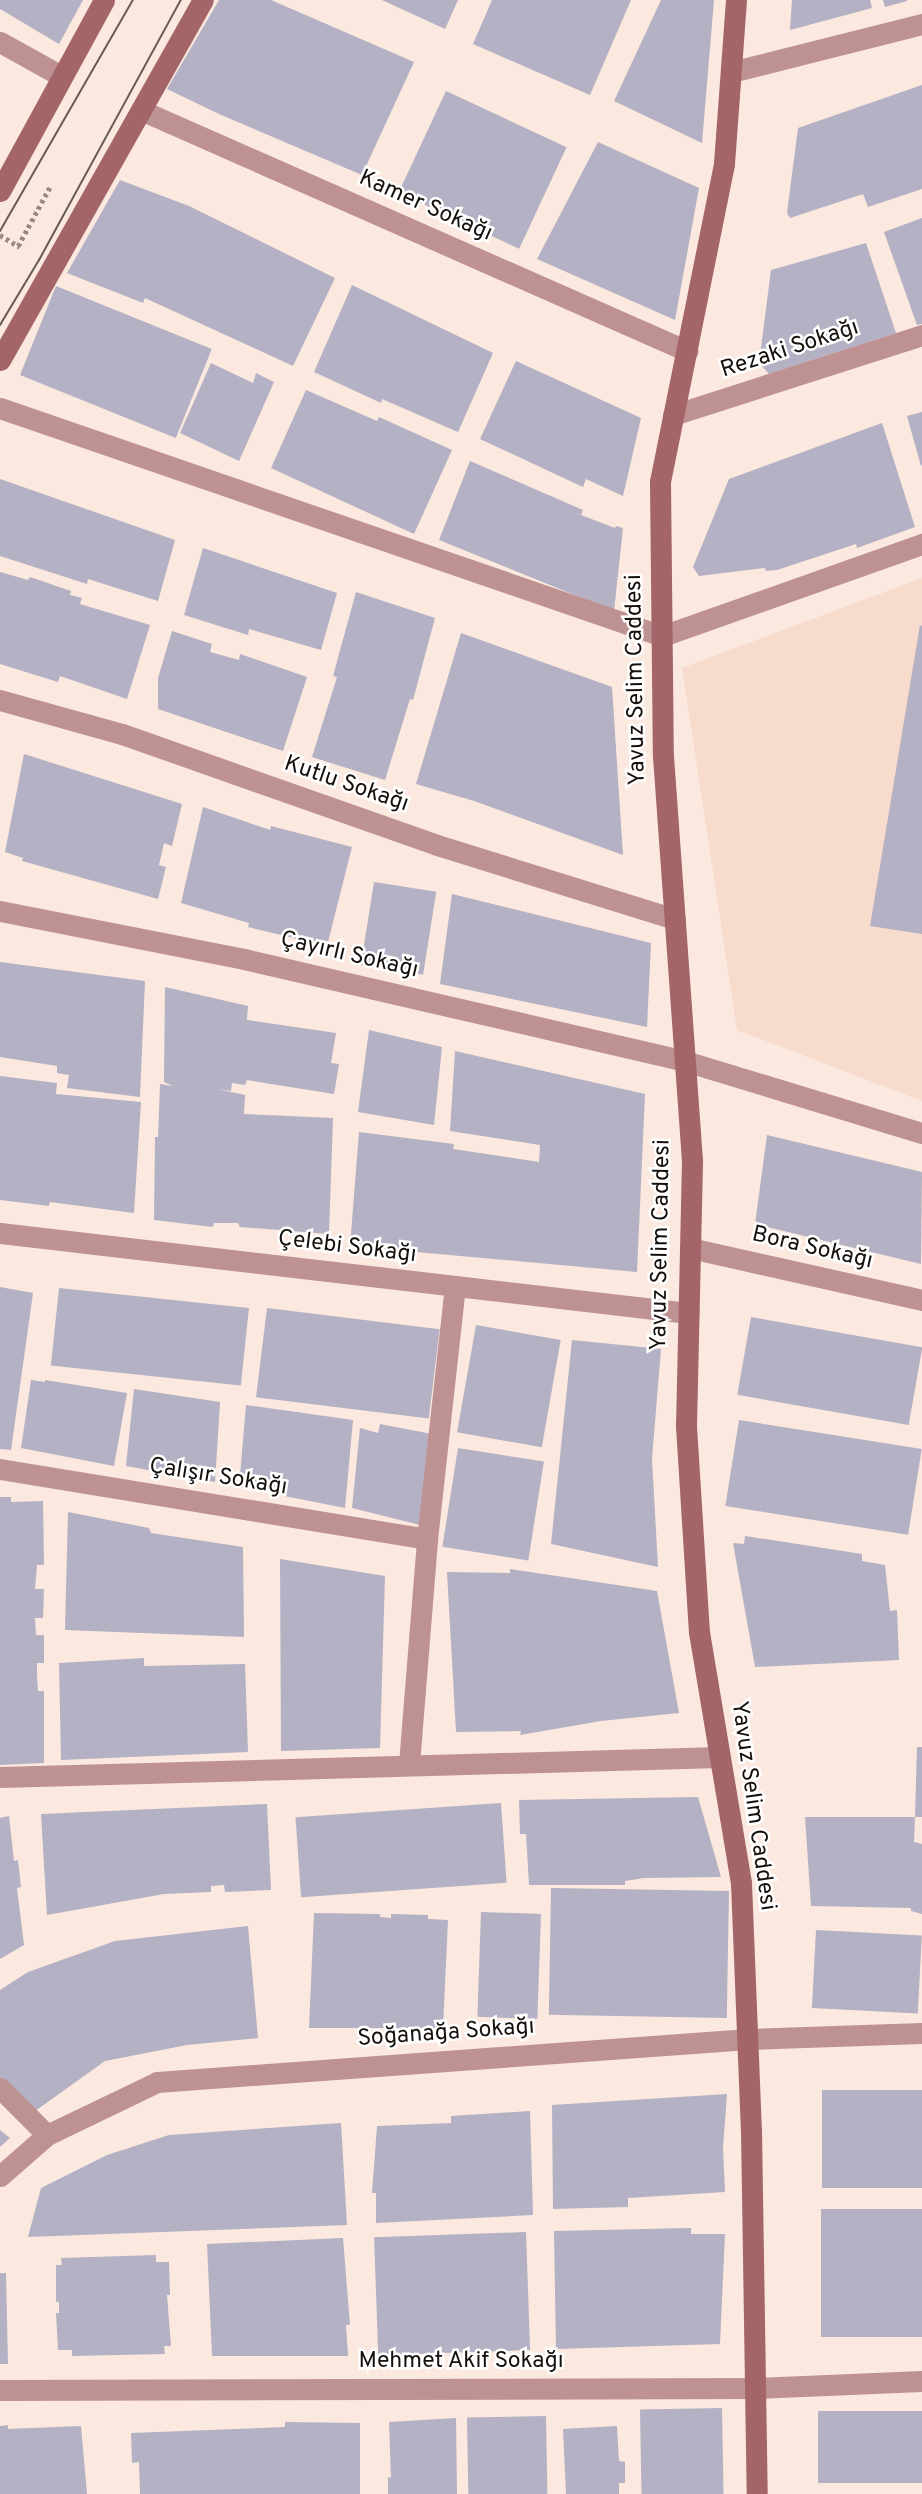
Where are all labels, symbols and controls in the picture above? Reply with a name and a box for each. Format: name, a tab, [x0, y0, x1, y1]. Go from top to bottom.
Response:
street label: Kamer Sokağı	[354, 165, 496, 249]
street label: Rezaki Sokağı	[718, 315, 862, 385]
street label: Yavuz Selim Caddesi	[621, 574, 653, 786]
street label: Kutlu Sokağı	[280, 751, 412, 819]
street label: Çayırlı Sokağı	[277, 927, 421, 985]
street label: Yavuz Selim Caddesi	[646, 1139, 678, 1351]
street label: Bora Sokağı	[749, 1222, 875, 1276]
street label: Çelebi Sokağı	[276, 1226, 418, 1270]
street label: Çalışır Sokağı	[147, 1453, 289, 1503]
street label: Yavuz Selim Caddesi	[724, 1699, 780, 1913]
street label: Soğanağa Sokağı	[357, 2014, 535, 2054]
street label: Mehmet Akif Sokağı	[358, 2348, 564, 2376]

